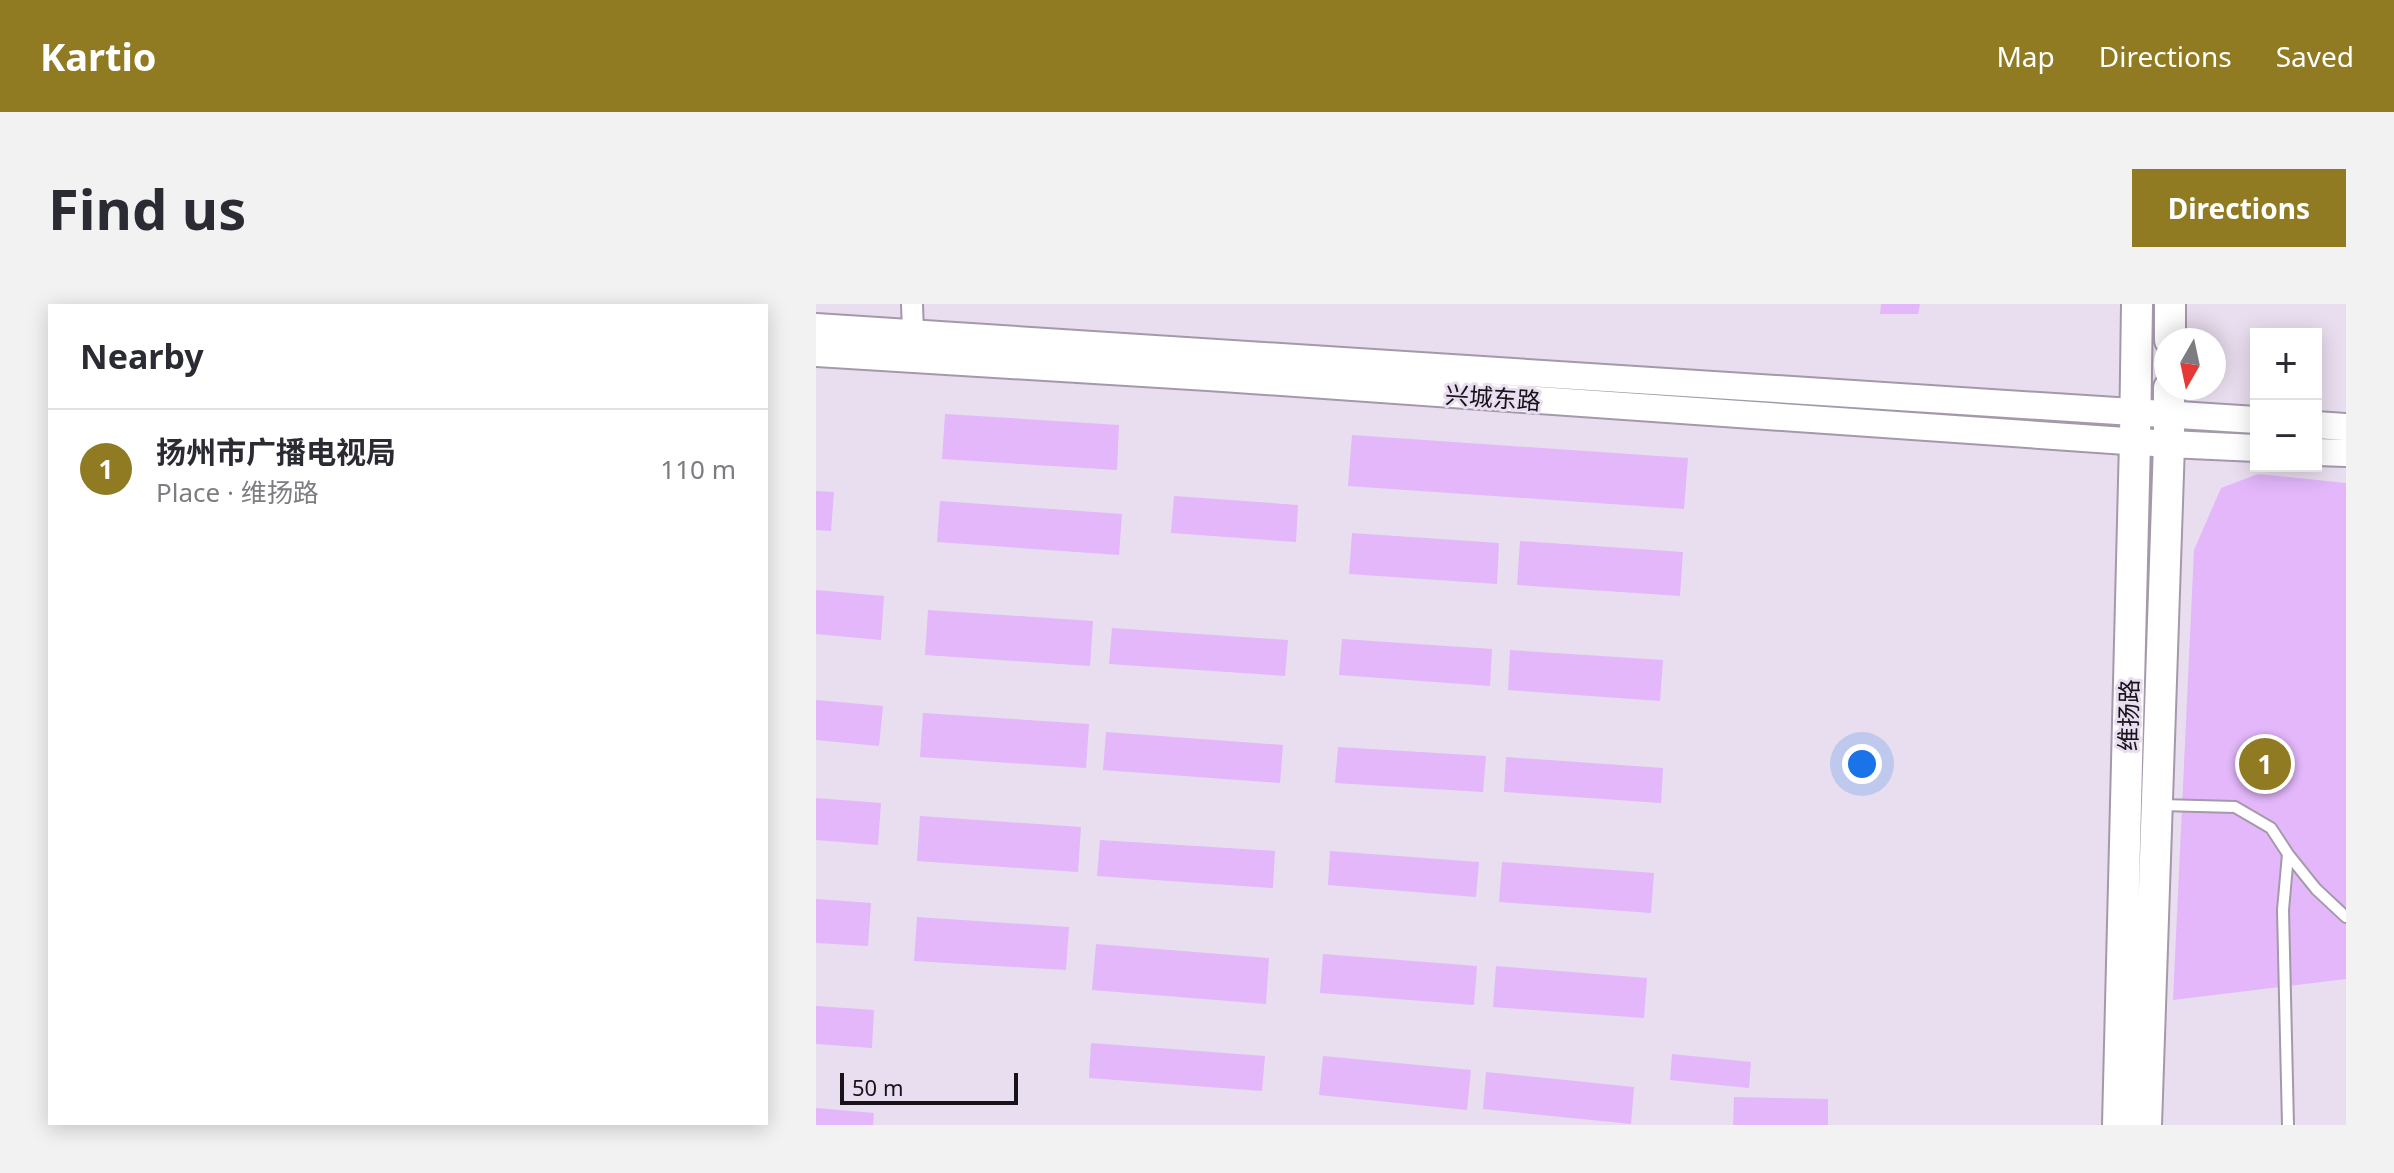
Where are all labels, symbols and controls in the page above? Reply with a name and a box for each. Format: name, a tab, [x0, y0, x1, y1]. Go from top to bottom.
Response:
text: Kartio	[40, 30, 157, 82]
text: Map	[1996, 37, 2055, 75]
text: Directions	[2099, 37, 2232, 75]
text: Saved	[2276, 37, 2354, 75]
button: Directions	[2132, 169, 2346, 247]
text: Find us	[48, 170, 246, 246]
north arrow	[2154, 328, 2226, 400]
map controls	[2250, 328, 2322, 472]
button: +	[2250, 328, 2322, 400]
text: Nearby	[80, 333, 204, 379]
street label: 兴城东路	[1444, 377, 1542, 417]
button: −	[2250, 400, 2322, 472]
text: 扬州市广播电视局	[156, 431, 396, 472]
text: 1	[99, 451, 113, 487]
text: 110 m	[660, 451, 736, 487]
text: Place · 维扬路	[156, 474, 319, 510]
street label: 维扬路	[2111, 679, 2145, 751]
pin: 1	[2239, 734, 2291, 794]
your location	[1842, 744, 1882, 784]
scale bar	[840, 1069, 1018, 1105]
text: 50 m	[852, 1072, 903, 1102]

